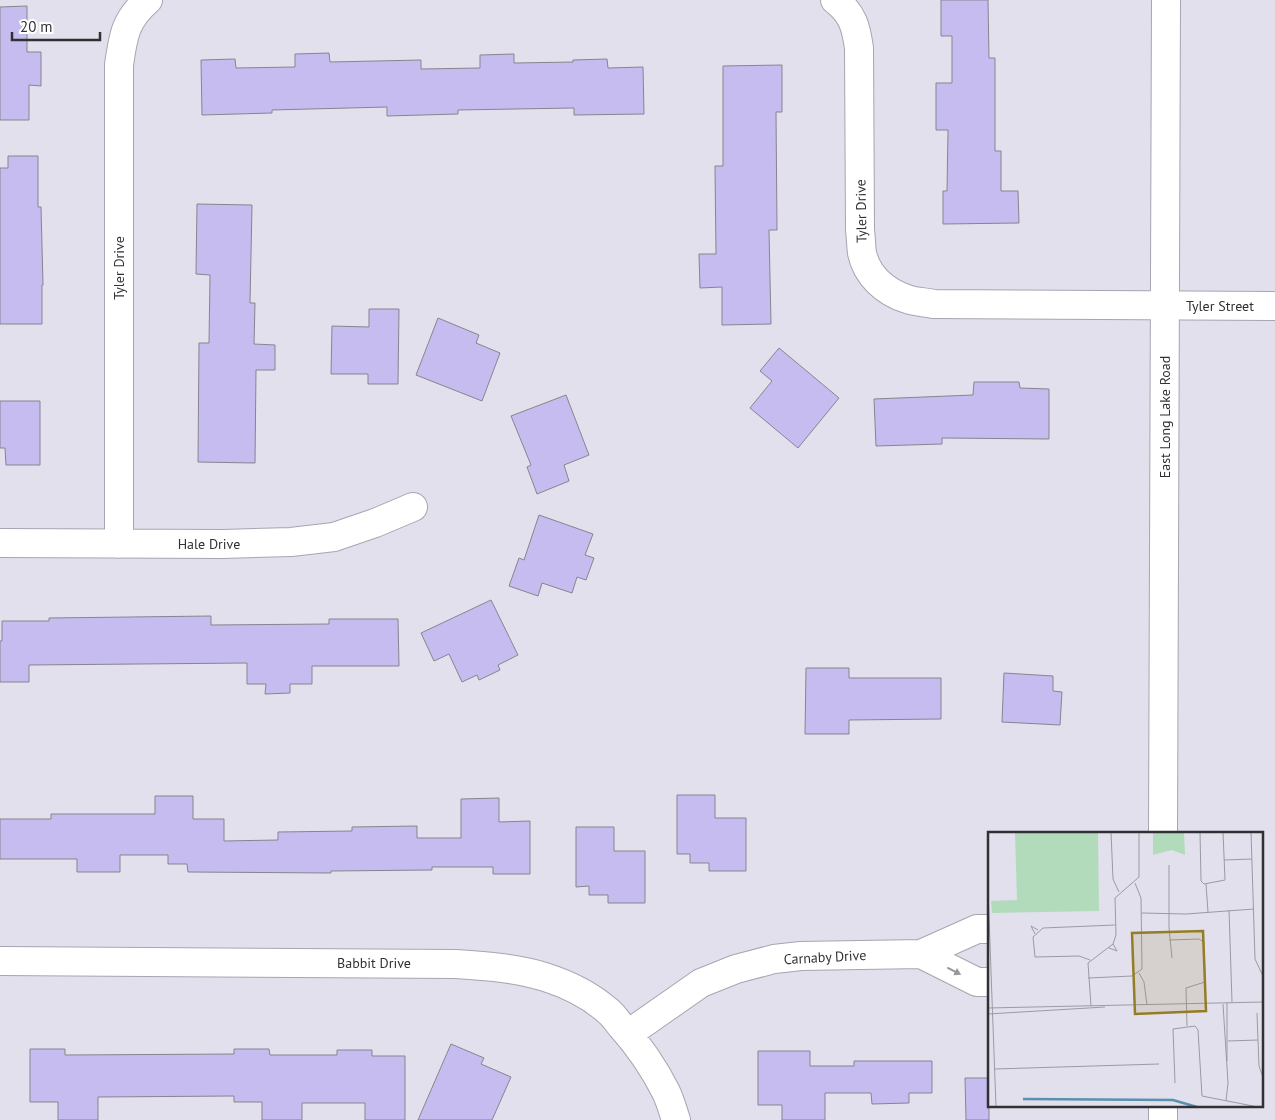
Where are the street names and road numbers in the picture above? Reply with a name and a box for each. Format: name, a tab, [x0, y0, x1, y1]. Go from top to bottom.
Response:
street label: Tyler Drive	[851, 179, 871, 243]
street label: Tyler Drive	[110, 236, 128, 300]
street label: Tyler Street	[1186, 297, 1254, 315]
street label: East Long Lake Road	[1156, 356, 1174, 478]
street label: Hale Drive	[178, 535, 240, 553]
street label: Carnaby Drive	[783, 946, 867, 968]
street label: Babbit Drive	[337, 954, 411, 972]

